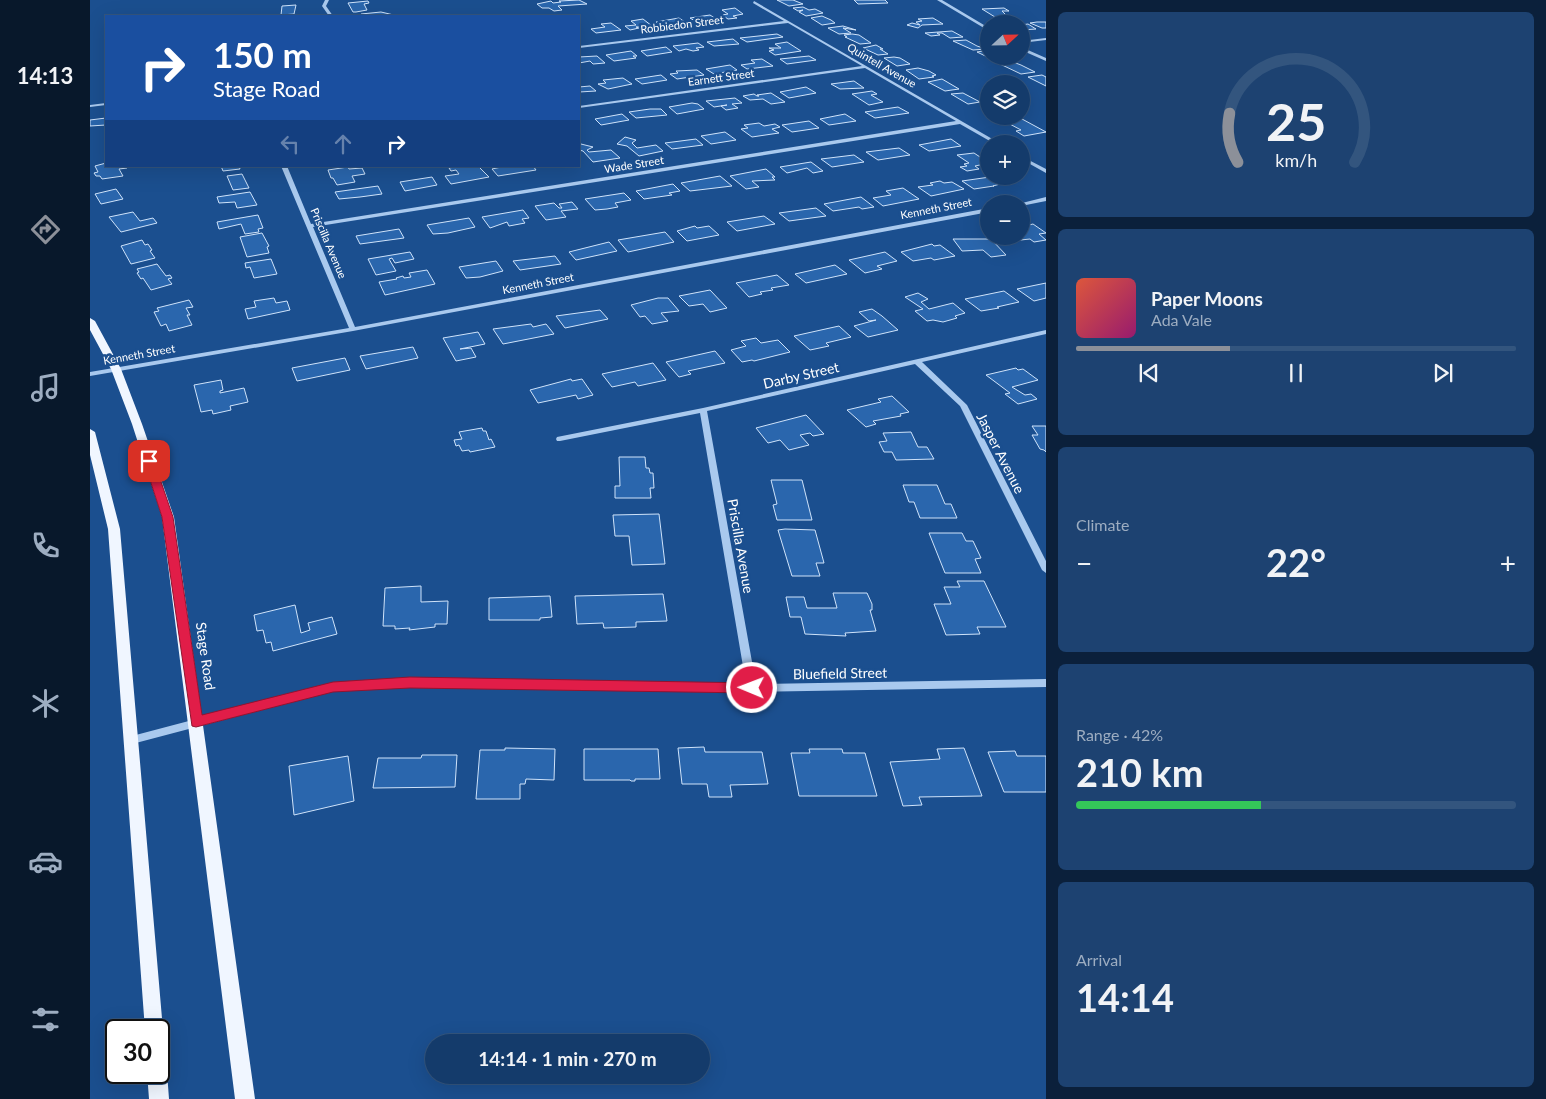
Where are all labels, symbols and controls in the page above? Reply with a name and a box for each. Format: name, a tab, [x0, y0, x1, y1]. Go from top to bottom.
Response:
street label: Robbiedon Street	[640, 12, 724, 36]
north arrow	[980, 15, 1030, 65]
map controls	[980, 15, 1030, 245]
text: 150 m	[213, 33, 312, 75]
icon: right	[130, 35, 195, 100]
street label: Quintell Avenue	[845, 40, 919, 90]
text: 14:13	[17, 62, 73, 89]
street label: Earnett Street	[687, 66, 755, 88]
text: Stage Road	[213, 75, 321, 102]
button: layers	[980, 75, 1030, 125]
text: 25	[1266, 90, 1326, 152]
icon: left	[276, 130, 304, 158]
icon: ahead	[329, 130, 357, 158]
icon: right	[382, 130, 410, 158]
button: +	[980, 135, 1030, 185]
text: km/h	[1275, 149, 1317, 171]
street label: Wade Street	[603, 153, 665, 175]
street label: Kenneth Street	[899, 195, 973, 221]
button: −	[980, 195, 1030, 245]
street label: Priscilla Avenue	[308, 206, 350, 280]
icon: directions	[28, 212, 63, 247]
street label: Kenneth Street	[501, 270, 575, 296]
text: Paper Moons	[1151, 287, 1263, 310]
text: Ada Vale	[1151, 310, 1212, 329]
street label: Kenneth Street	[102, 341, 176, 367]
street label: Darby Street	[761, 358, 841, 392]
icon: previous	[1135, 359, 1163, 387]
icon: pause	[1282, 359, 1310, 387]
icon: next	[1429, 359, 1457, 387]
icon: music	[28, 370, 63, 405]
street label: Jasper Avenue	[973, 410, 1029, 496]
pin	[128, 440, 170, 482]
icon: arrive	[135, 447, 163, 475]
street label: Priscilla Avenue	[724, 497, 758, 595]
text: Climate	[1076, 515, 1129, 534]
icon: phone	[28, 528, 63, 563]
text: 22°	[1266, 539, 1326, 585]
text: −	[1076, 546, 1092, 580]
text: +	[1500, 546, 1516, 580]
street label: Stage Road	[193, 621, 219, 691]
position arrow	[725, 661, 777, 713]
street label: Bluefield Street	[793, 664, 887, 682]
icon: climate	[28, 686, 63, 721]
text: Range · 42%	[1076, 725, 1163, 744]
text: 210 km	[1076, 749, 1204, 795]
icon: car	[28, 844, 63, 879]
text: Arrival	[1076, 950, 1122, 969]
text: 14:14	[1076, 974, 1174, 1020]
icon: filters	[28, 1002, 63, 1037]
speed limit sign: 30	[105, 1019, 170, 1084]
text: 14:14 · 1 min · 270 m	[478, 1047, 657, 1070]

